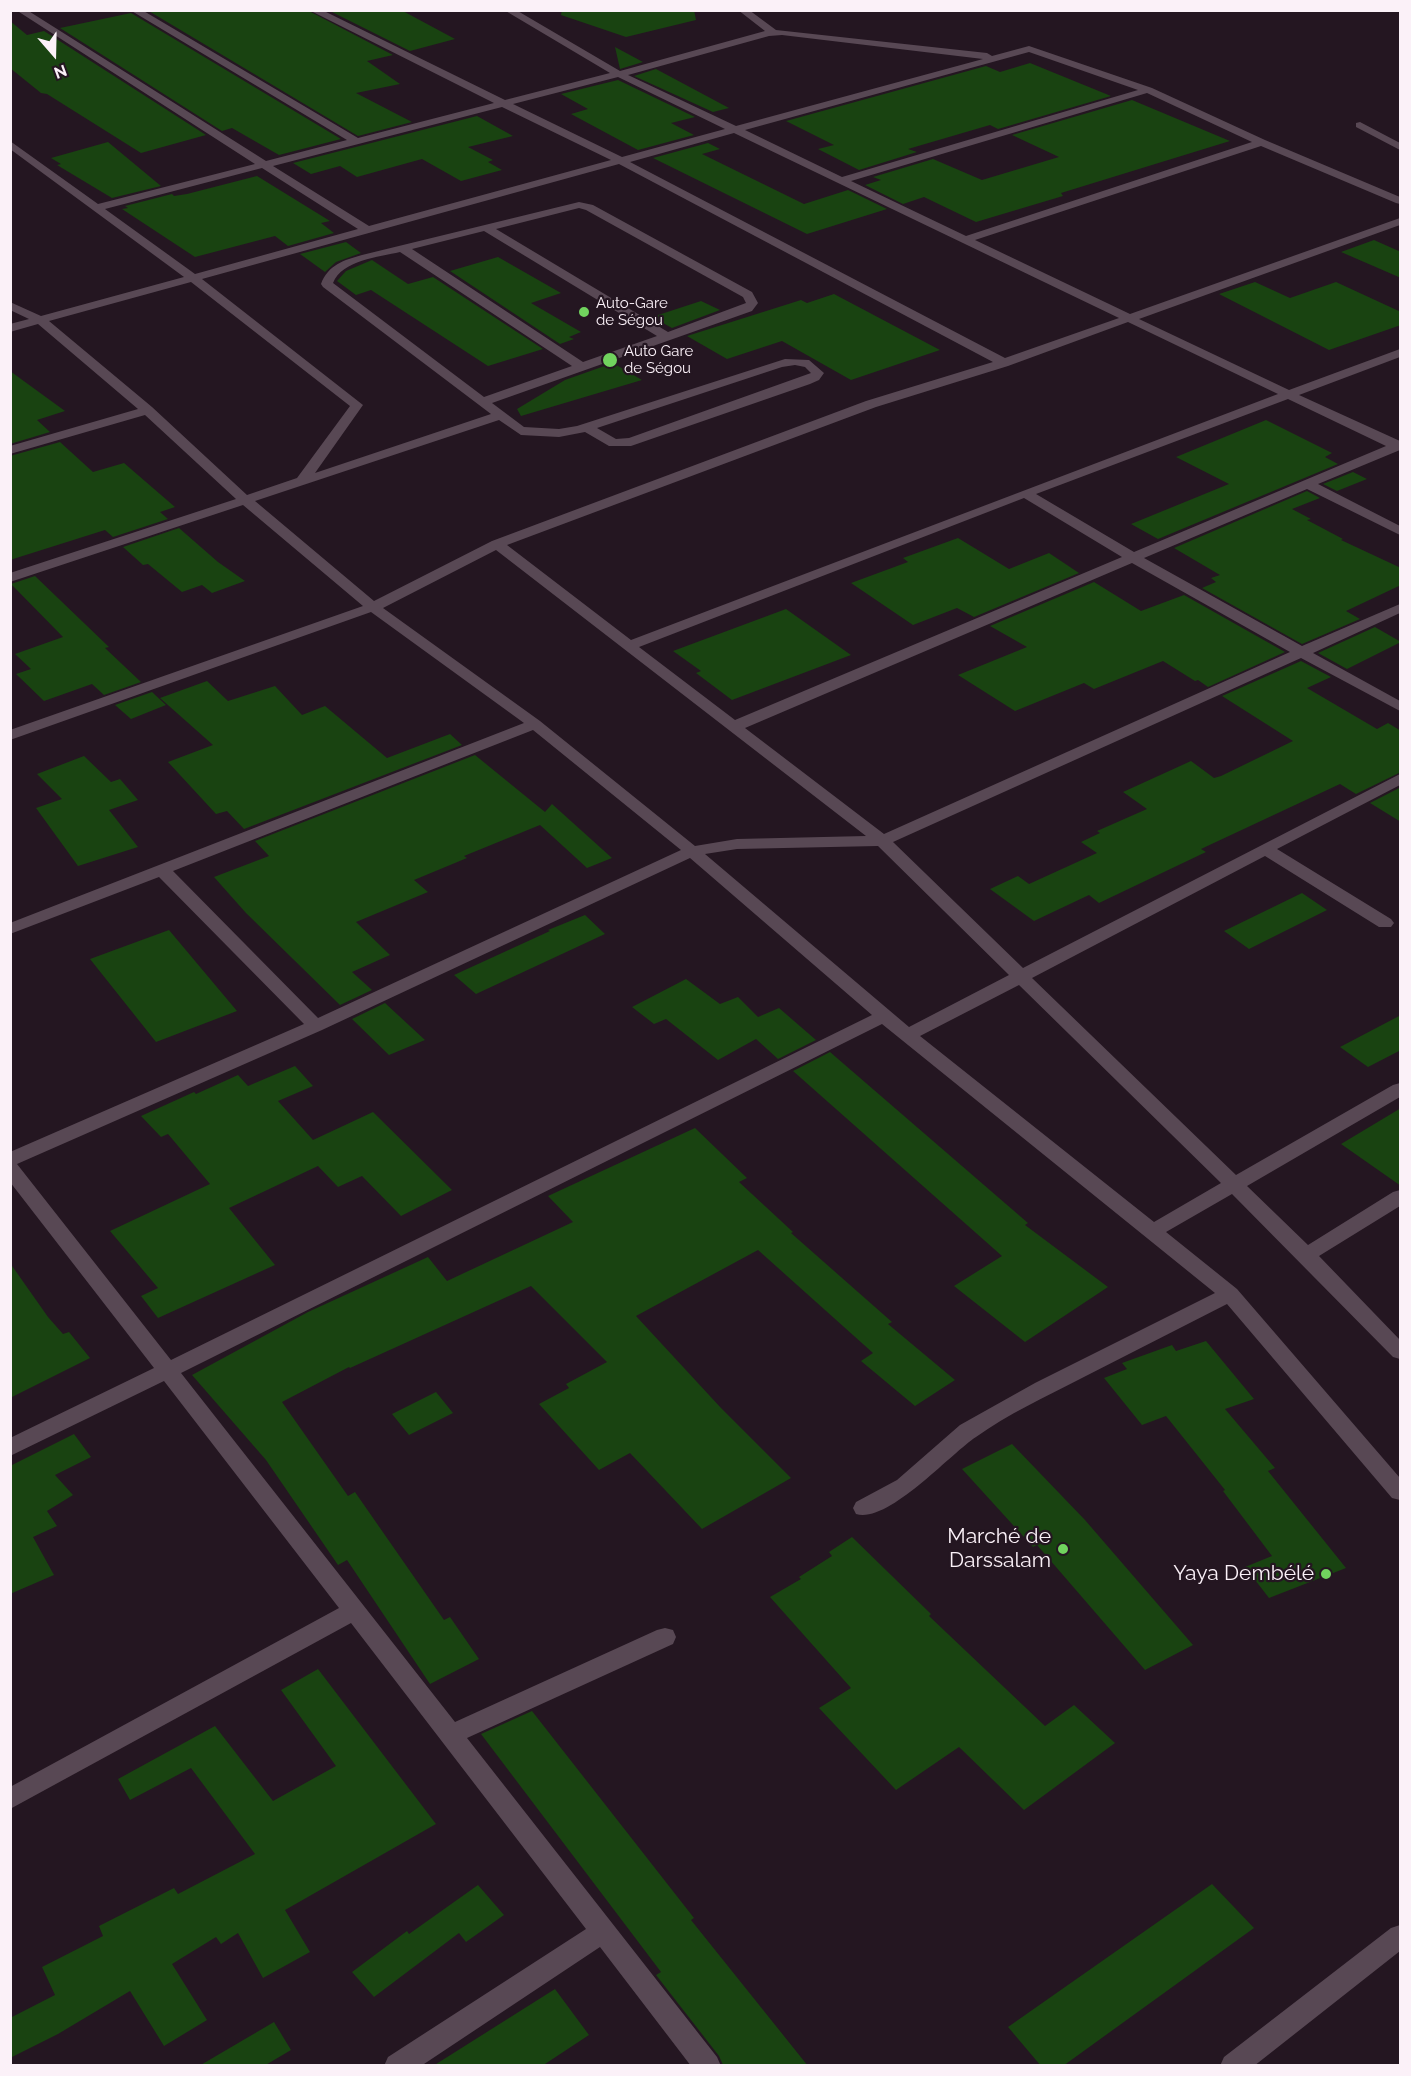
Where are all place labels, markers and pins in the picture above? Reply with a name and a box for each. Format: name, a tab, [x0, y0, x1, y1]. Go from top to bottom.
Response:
place label: Auto-Gare de Ségou	[596, 294, 668, 329]
marker: Auto-Gare de Ségou	[577, 305, 591, 319]
place label: Auto Gare de Ségou	[624, 342, 693, 377]
marker: Auto Gare de Ségou	[601, 351, 619, 369]
place label: Marché de Darssalam	[947, 1524, 1051, 1574]
marker: Marché de Darssalam	[1056, 1542, 1070, 1556]
place label: Yaya Dembélé	[1173, 1561, 1314, 1587]
marker: Yaya Dembélé	[1319, 1567, 1333, 1581]

